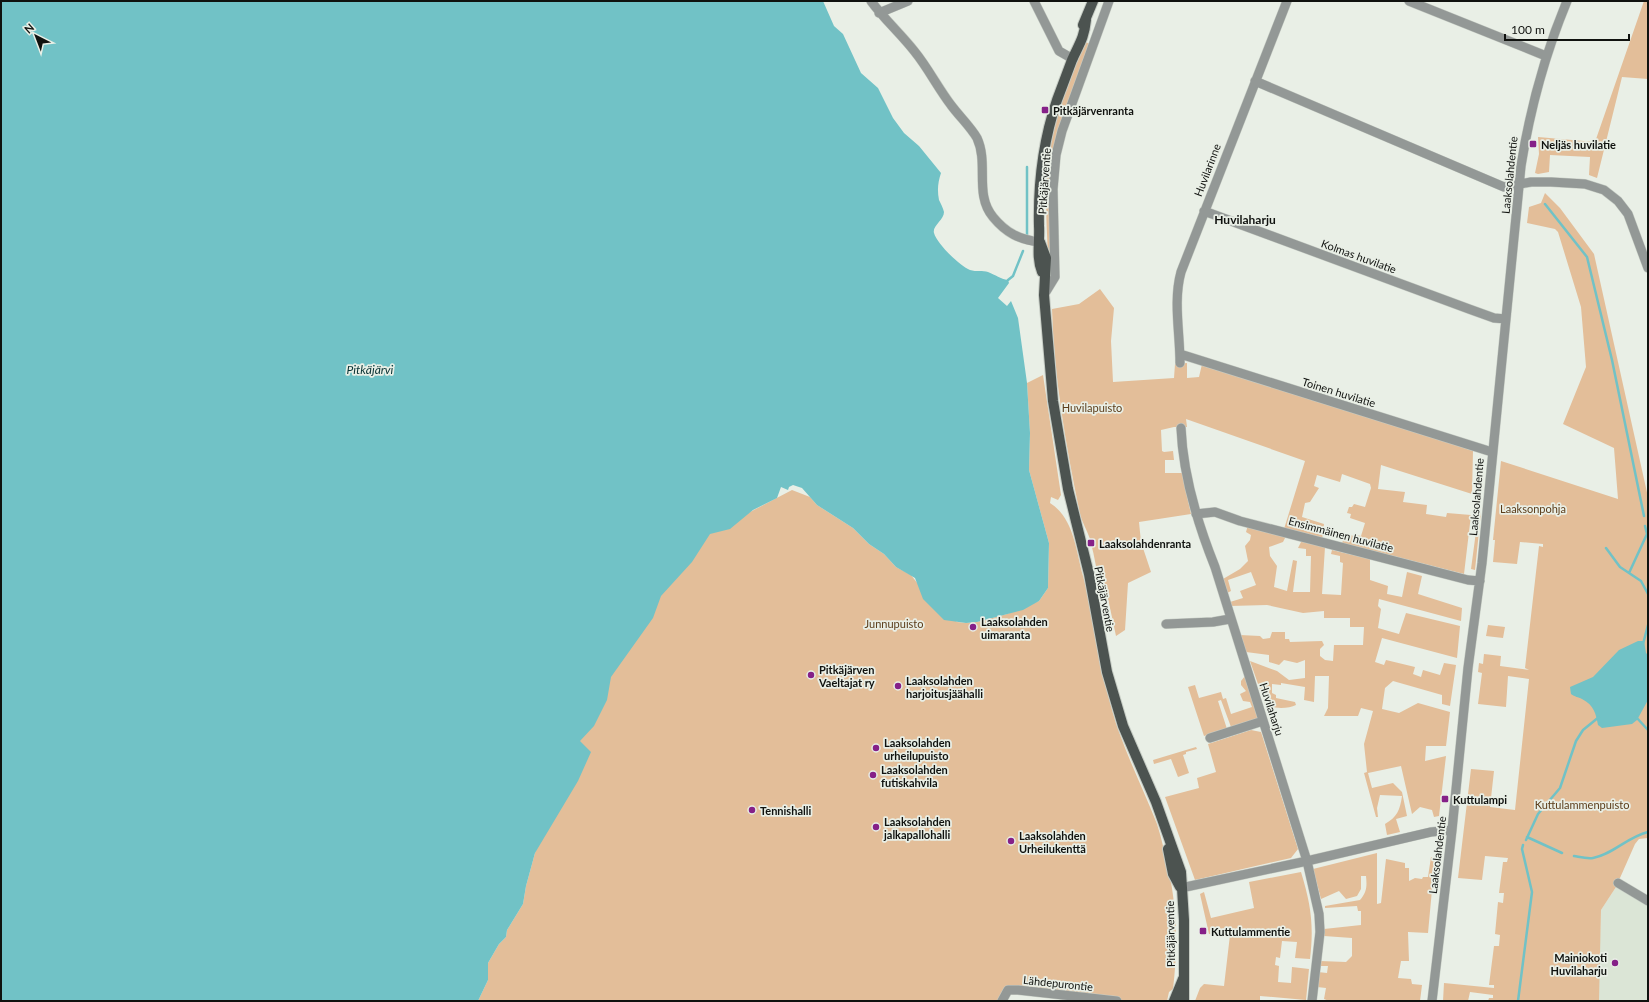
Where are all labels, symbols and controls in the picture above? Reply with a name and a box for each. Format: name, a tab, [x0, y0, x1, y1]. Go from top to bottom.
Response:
north arrow	[16, 16, 56, 56]
scale bar	[1505, 16, 1629, 42]
text: N	[21, 21, 36, 36]
text: 100 m	[1511, 22, 1545, 37]
place label: Pitkäjärvenranta	[1053, 104, 1134, 117]
marker: Pitkäjärvenranta	[1040, 105, 1050, 115]
street label: Laaksolahdentie	[1498, 135, 1520, 214]
place label: Neljäs huvilatie	[1541, 138, 1616, 151]
marker: Neljäs huvilatie	[1528, 139, 1538, 149]
street label: Huvilarinne	[1191, 142, 1223, 198]
street label: Pitkäjärventie	[1035, 147, 1053, 215]
district label: Huvilaharju	[1214, 212, 1276, 227]
street label: Kolmas huvilatie	[1320, 236, 1398, 276]
water label: Pitkäjärvi	[347, 362, 394, 377]
street label: Toinen huvilatie	[1301, 375, 1377, 409]
park label: Huvilapuisto	[1062, 401, 1122, 414]
street label: Laaksolahdentie	[1466, 457, 1486, 536]
park label: Laaksonpohja	[1500, 502, 1566, 515]
street label: Ensimmäinen huvilatie	[1287, 514, 1395, 554]
place label: Laaksolahdenranta	[1099, 537, 1191, 550]
marker: Laaksolahdenranta	[1086, 538, 1096, 548]
street label: Pitkäjärventie	[1092, 565, 1118, 633]
place label: Laaksolahden uimaranta	[981, 615, 1048, 641]
park label: Junnupuisto	[865, 617, 923, 630]
marker: Laaksolahden uimaranta	[968, 622, 978, 632]
place label: Pitkäjärven Vaeltajat ry	[818, 663, 875, 689]
marker: Pitkäjärven Vaeltajat ry	[806, 670, 816, 680]
place label: Laaksolahden harjoitusjäähalli	[906, 674, 983, 700]
marker: Laaksolahden harjoitusjäähalli	[893, 681, 903, 691]
street label: Huvilaharju	[1257, 681, 1287, 737]
place label: Laaksolahden urheilupuisto	[884, 736, 951, 762]
marker: Laaksolahden urheilupuisto	[871, 743, 881, 753]
place label: Laaksolahden futiskahvila	[881, 763, 948, 789]
marker: Laaksolahden futiskahvila	[868, 770, 878, 780]
place label: Kuttulampi	[1453, 793, 1507, 806]
marker: Kuttulampi	[1440, 794, 1450, 804]
park label: Kuttulammenpuisto	[1535, 798, 1629, 811]
place label: Tennishalli	[760, 804, 811, 817]
marker: Tennishalli	[747, 805, 757, 815]
place label: Laaksolahden jalkapallohalli	[883, 815, 951, 841]
street label: Laaksolahdentie	[1426, 815, 1448, 895]
marker: Laaksolahden jalkapallohalli	[871, 822, 881, 832]
place label: Laaksolahden Urheilukenttä	[1019, 829, 1086, 855]
marker: Laaksolahden Urheilukenttä	[1006, 836, 1016, 846]
street label: Pitkäjärventie	[1163, 901, 1177, 967]
place label: Kuttulammentie	[1211, 925, 1290, 938]
marker: Kuttulammentie	[1198, 926, 1208, 936]
place label: Mainiokoti Huvilaharju	[1551, 951, 1607, 977]
marker: Mainiokoti Huvilaharju	[1610, 958, 1620, 968]
street label: Lähdepurontie	[1022, 973, 1094, 993]

